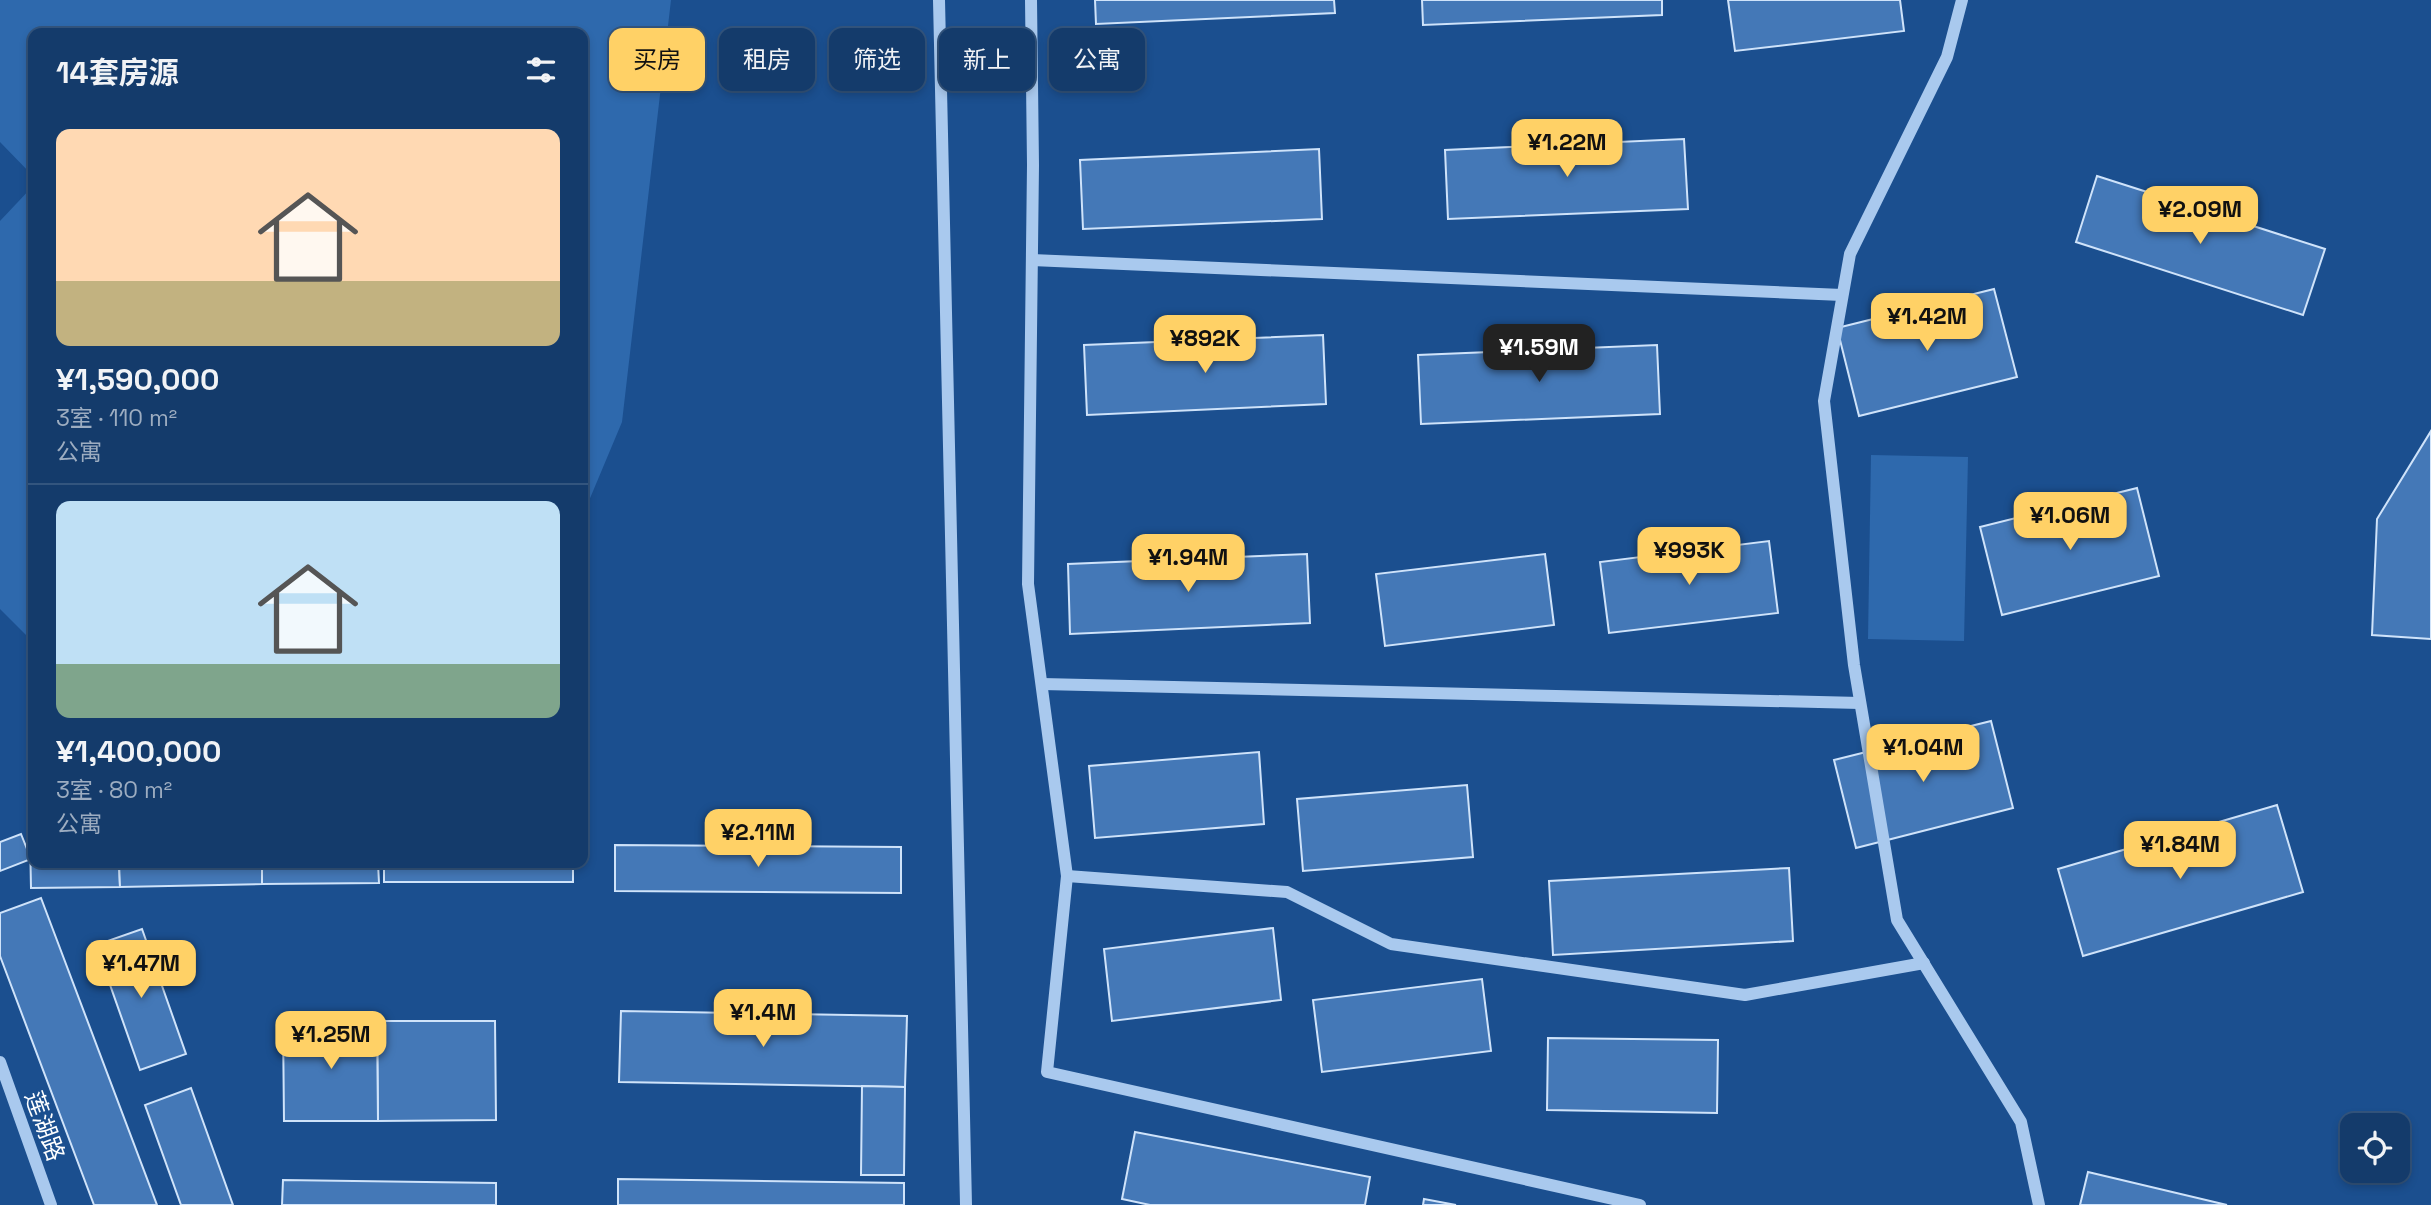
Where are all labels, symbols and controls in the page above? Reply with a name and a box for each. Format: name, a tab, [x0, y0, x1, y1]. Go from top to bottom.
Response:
chip: 买房	[609, 28, 705, 91]
chip: 租房	[719, 28, 815, 91]
chip: 筛选	[829, 28, 925, 91]
chip: 新上	[939, 28, 1035, 91]
chip: 公寓	[1049, 28, 1145, 91]
icon: filters	[522, 51, 560, 89]
text: 14套房源	[56, 53, 179, 92]
pin: ¥1.22M	[1510, 120, 1624, 179]
text: ¥1.22M	[1527, 127, 1607, 157]
icon: home	[245, 174, 371, 300]
pin: ¥2.09M	[2143, 187, 2257, 246]
text: ¥2.09M	[2158, 194, 2242, 224]
pin: ¥1.42M	[1870, 294, 1984, 353]
text: ¥1.42M	[1887, 301, 1967, 331]
pin: ¥892K	[1156, 316, 1254, 375]
text: ¥892K	[1170, 323, 1240, 353]
pin: ¥1.59M	[1482, 324, 1596, 384]
text: ¥1.59M	[1499, 332, 1579, 362]
text: ¥1,590,000	[56, 360, 219, 399]
text: 3室 · 110 m²	[56, 403, 177, 433]
text: 公寓	[56, 437, 102, 467]
pin: ¥1.06M	[2013, 492, 2127, 552]
text: ¥1.06M	[2030, 500, 2110, 530]
pin: ¥993K	[1640, 528, 1738, 587]
pin: ¥1.94M	[1131, 534, 1245, 594]
text: ¥993K	[1653, 535, 1725, 565]
text: ¥1.94M	[1148, 542, 1228, 572]
icon: home	[245, 546, 371, 672]
pin: ¥1.04M	[1866, 724, 1980, 784]
text: ¥1,400,000	[56, 732, 221, 771]
text: ¥1.04M	[1882, 732, 1964, 762]
text: 3室 · 80 m²	[56, 775, 172, 805]
text: 公寓	[56, 809, 102, 839]
pin: ¥2.11M	[701, 810, 815, 869]
text: ¥2.11M	[721, 817, 795, 847]
pin: ¥1.84M	[2123, 822, 2237, 881]
text: ¥1.84M	[2140, 829, 2220, 859]
pin: ¥1.47M	[84, 940, 198, 1000]
text: ¥1.47M	[102, 948, 180, 978]
pin: ¥1.4M	[714, 990, 812, 1049]
text: ¥1.4M	[730, 997, 796, 1027]
pin: ¥1.25M	[274, 1012, 388, 1071]
text: ¥1.25M	[291, 1019, 371, 1049]
street label: 莲湖路	[18, 1087, 72, 1165]
map controls	[2340, 1113, 2410, 1183]
button: locate	[2340, 1113, 2410, 1183]

